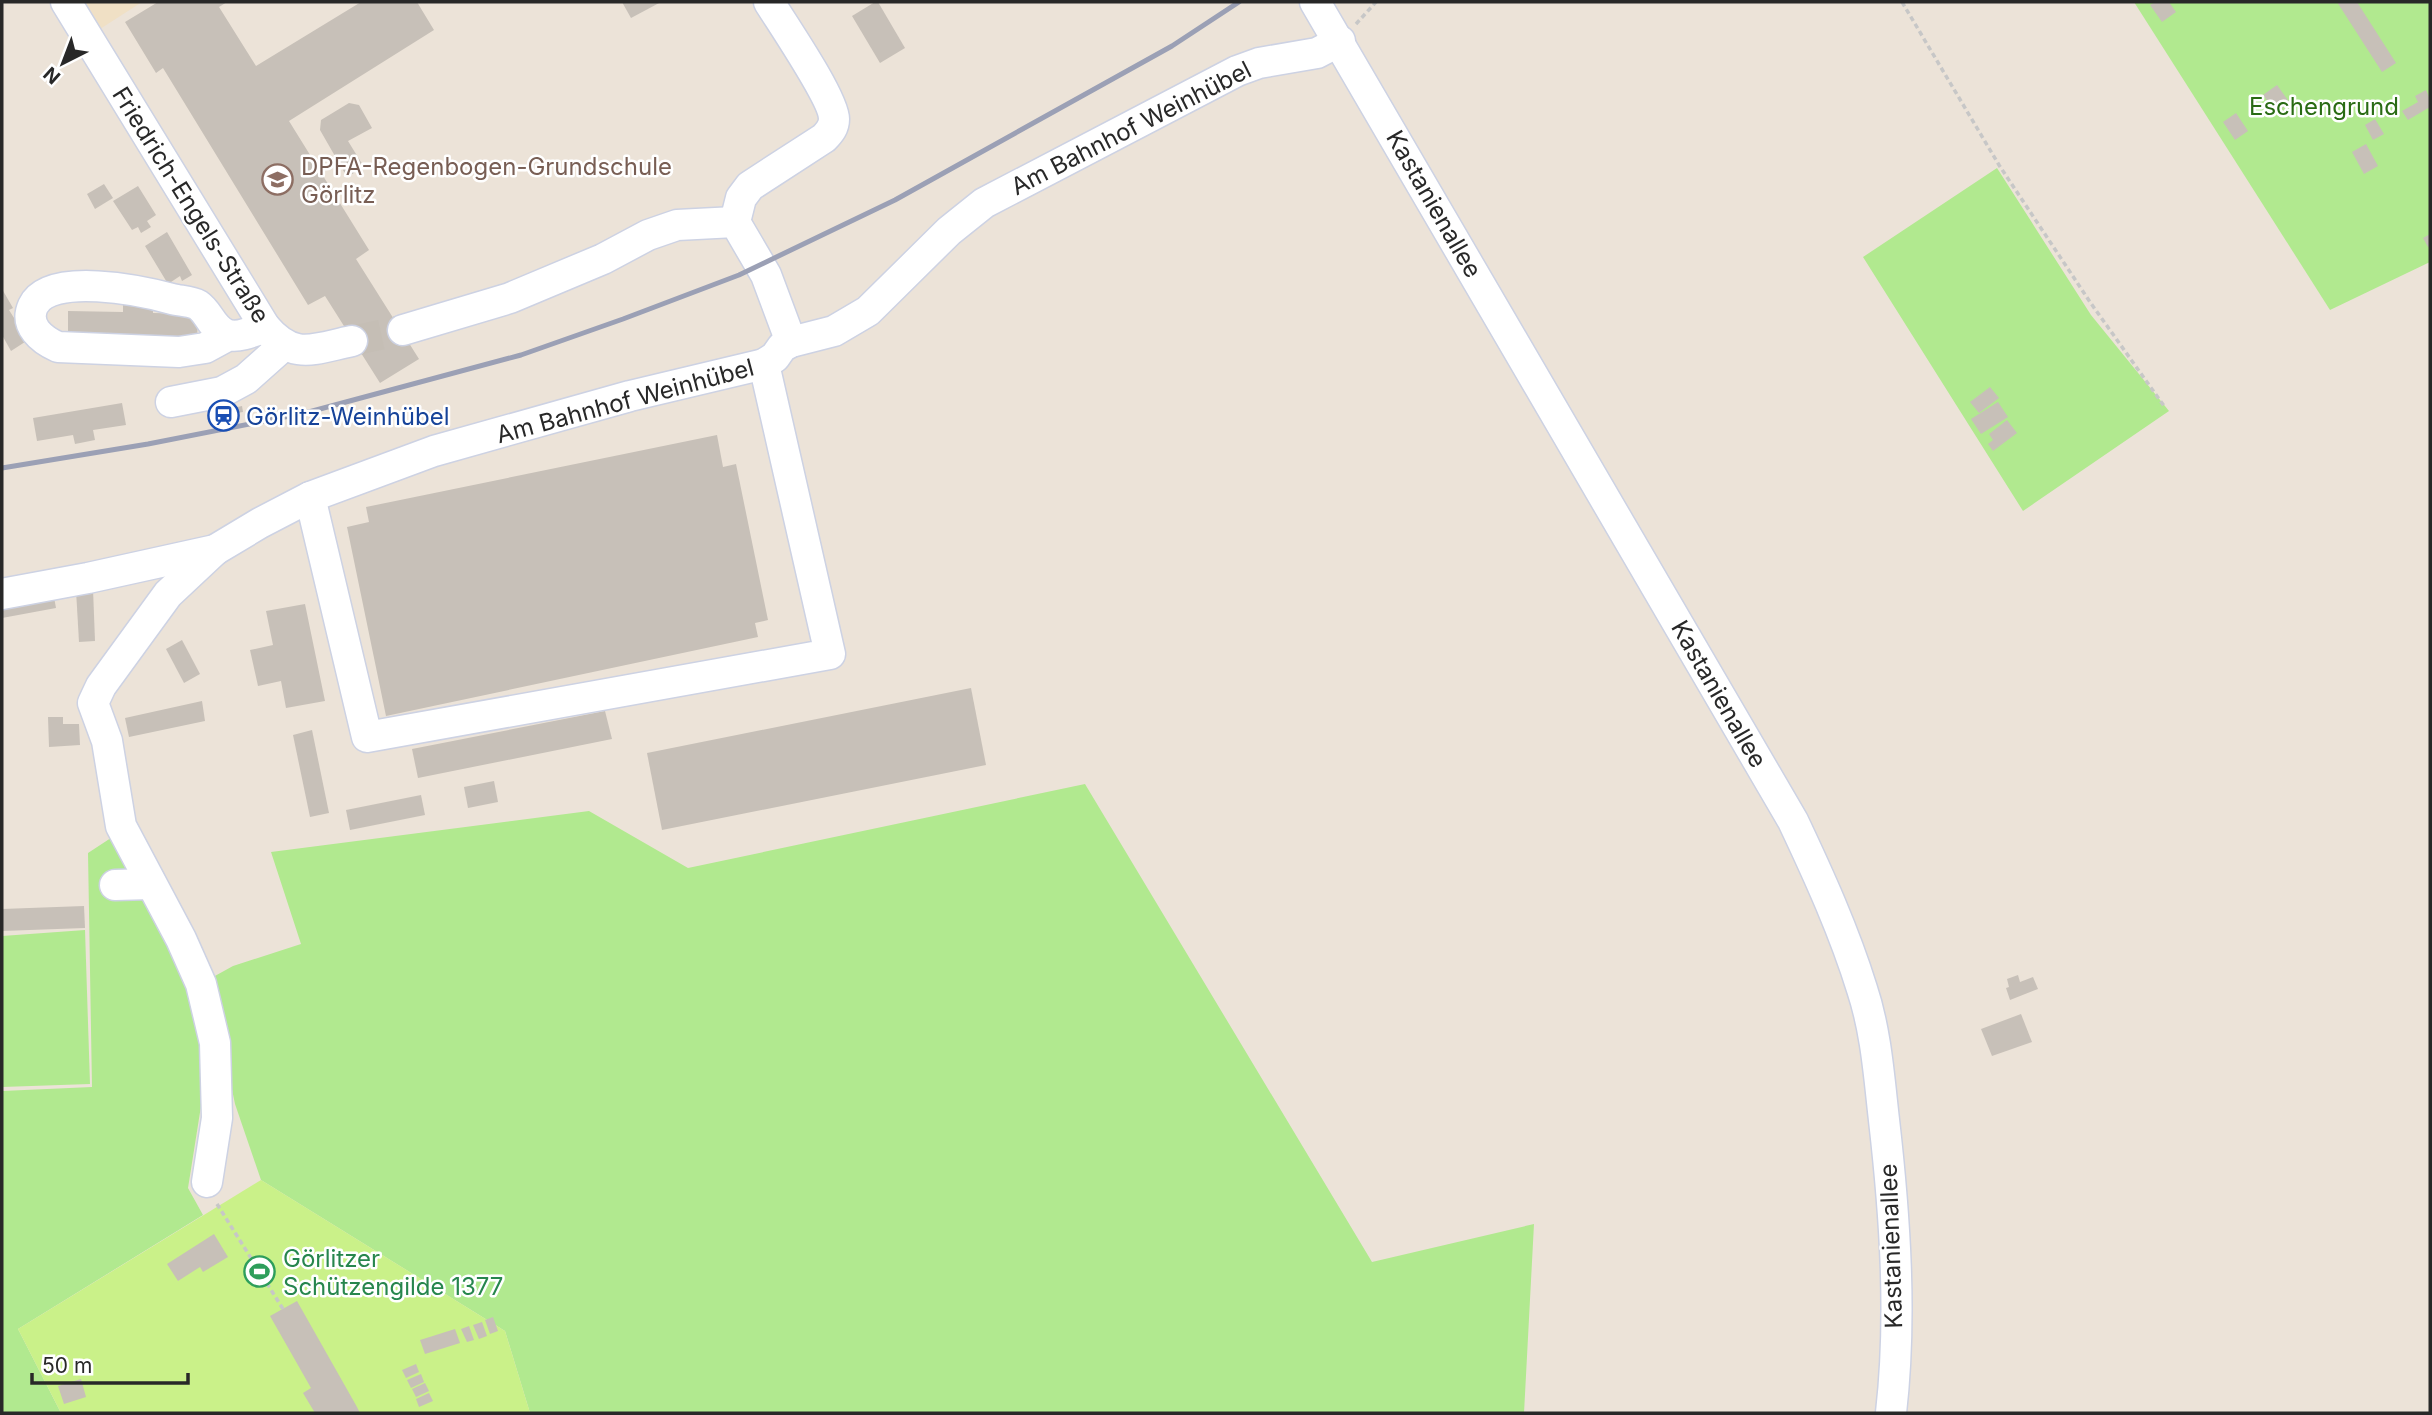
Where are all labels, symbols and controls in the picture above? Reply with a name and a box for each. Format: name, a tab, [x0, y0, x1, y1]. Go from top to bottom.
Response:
north arrow	[28, 28, 98, 98]
street label: Am Bahnhof Weinhübel	[1006, 55, 1256, 201]
text: N	[39, 62, 65, 89]
street label: Friedrich-Engels-Straße	[106, 82, 276, 328]
park label: Eschengrund	[2249, 92, 2399, 121]
street label: Kastanienallee	[1380, 125, 1488, 283]
place label: DPFA-Regenbogen-Grundschule Görlitz	[301, 152, 672, 209]
school or university icon: DPFA-Regenbogen-Grundschule Görlitz	[261, 163, 295, 197]
street label: Am Bahnhof Weinhübel	[493, 353, 757, 449]
station icon: Görlitz-Weinhübel	[206, 399, 240, 433]
place label: Görlitz-Weinhübel	[246, 402, 450, 431]
street label: Kastanienallee	[1665, 615, 1773, 773]
street label: Kastanienallee	[1874, 1163, 1908, 1329]
place label: Görlitzer Schützengilde 1377	[283, 1244, 503, 1301]
sports icon: Görlitzer Schützengilde 1377	[243, 1255, 277, 1289]
scale bar	[32, 1342, 187, 1386]
text: 50 m	[42, 1353, 92, 1378]

